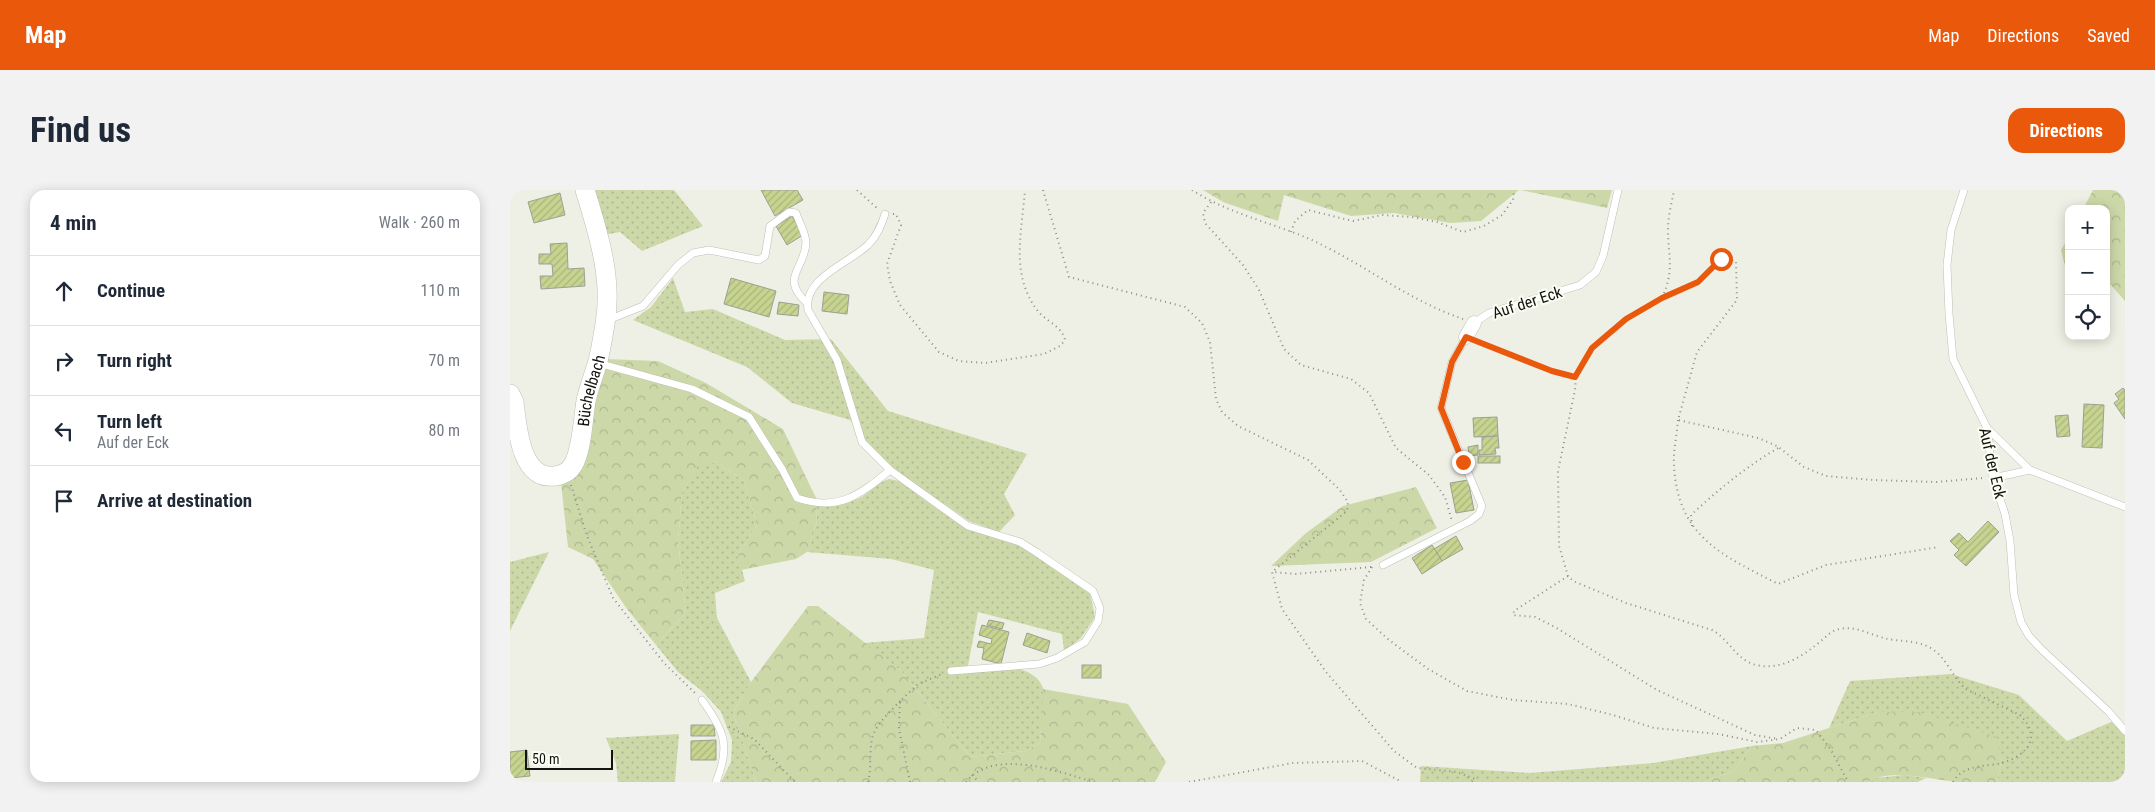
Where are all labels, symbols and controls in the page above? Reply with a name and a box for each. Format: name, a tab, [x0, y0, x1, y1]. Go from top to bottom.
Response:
text: Map	[25, 21, 66, 49]
text: Map	[1928, 25, 1959, 46]
text: Directions	[1987, 25, 2059, 46]
text: Saved	[2087, 25, 2130, 46]
button: Directions	[2008, 108, 2125, 153]
text: Find us	[30, 110, 131, 151]
map controls	[2065, 205, 2110, 340]
button: +	[2065, 205, 2110, 250]
text: 4 min	[50, 211, 97, 235]
text: Walk · 260 m	[379, 213, 460, 232]
route start	[1710, 248, 1733, 271]
button: −	[2065, 250, 2110, 295]
icon: ahead	[50, 277, 78, 305]
text: Continue	[97, 279, 165, 302]
text: 110 m	[421, 281, 460, 300]
street label: Auf der Eck	[1490, 282, 1565, 323]
button: locate	[2065, 295, 2110, 340]
icon: right	[50, 347, 78, 375]
text: Turn right	[97, 349, 172, 372]
text: 70 m	[428, 351, 460, 370]
street label: Büchelbach	[574, 353, 609, 427]
text: Turn left	[97, 410, 162, 433]
icon: left	[50, 417, 78, 445]
text: 80 m	[428, 421, 460, 440]
street label: Auf der Eck	[1975, 426, 2010, 501]
text: Auf der Eck	[97, 433, 169, 452]
route end	[1452, 451, 1475, 474]
icon: arrive	[50, 487, 78, 515]
text: Arrive at destination	[97, 489, 252, 512]
scale bar	[525, 747, 612, 770]
text: 50 m	[532, 751, 560, 767]

